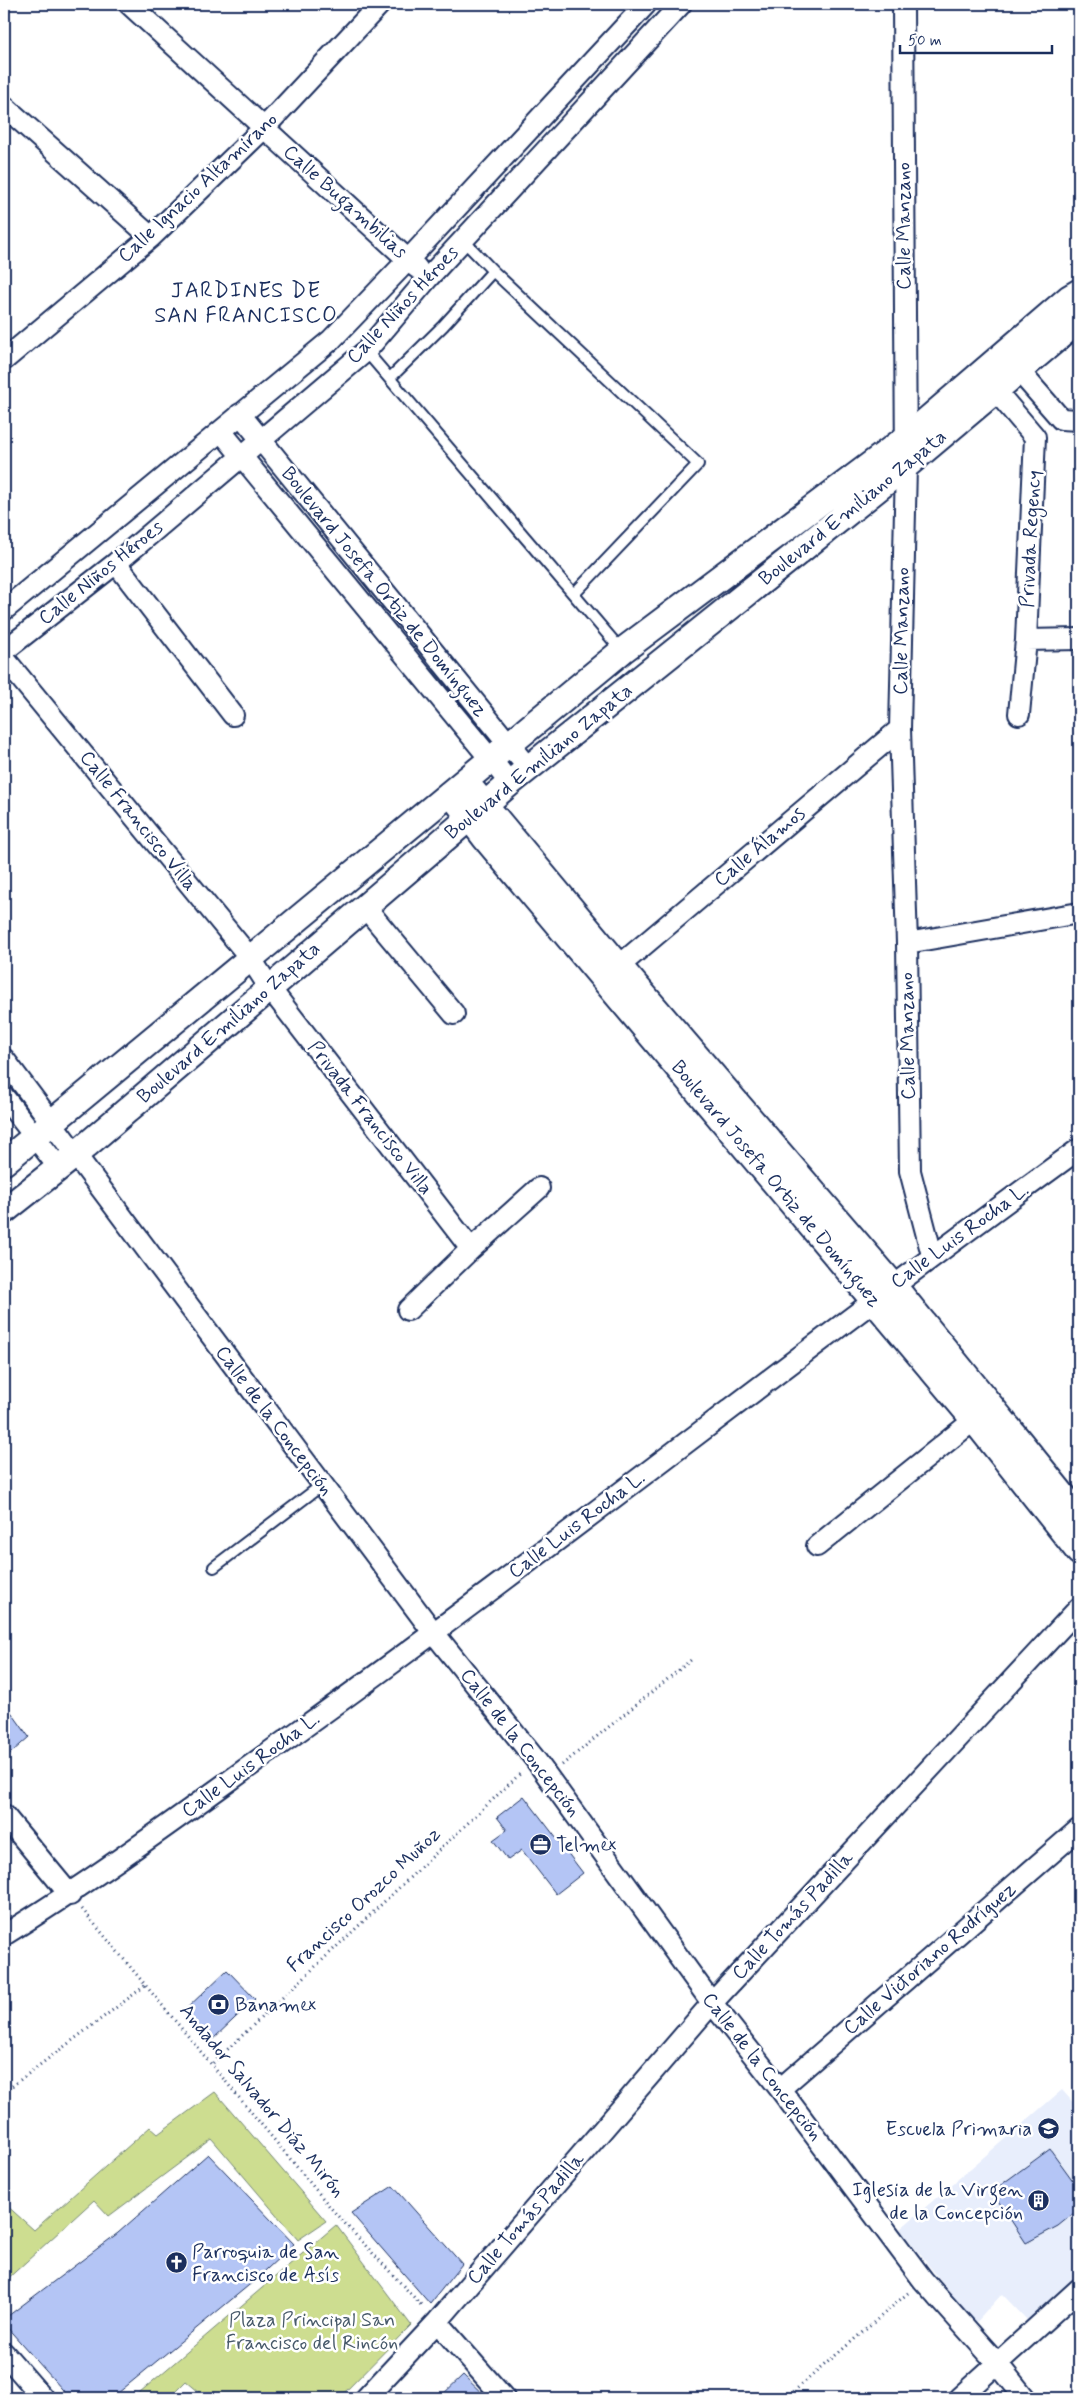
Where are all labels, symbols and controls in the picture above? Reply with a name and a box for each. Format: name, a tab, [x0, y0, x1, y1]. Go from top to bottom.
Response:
scale bar	[900, 22, 1053, 54]
text: 50 m	[908, 31, 942, 51]
street label: Calle Ignacio Altamirano	[112, 107, 284, 269]
street label: Calle Bugambilias	[276, 139, 413, 267]
street label: Calle Manzano	[891, 162, 918, 290]
street label: Calle Niños Héroes	[341, 240, 465, 370]
district label: JARDINES DE SAN FRANCISCO	[154, 277, 338, 330]
street label: Boulevard Emiliano Zapata	[753, 424, 953, 592]
street label: Boulevard Josefa Ortiz de Domínguez	[273, 461, 493, 724]
street label: Privada Regency	[1014, 469, 1049, 609]
street label: Calle Niños Héroes	[33, 514, 169, 632]
street label: Calle Manzano	[887, 567, 917, 695]
street label: Boulevard Emiliano Zapata	[439, 678, 639, 846]
street label: Calle Francisco Villa	[73, 745, 203, 897]
street label: Calle Álamos	[708, 801, 812, 893]
street label: Boulevard Emiliano Zapata	[132, 936, 326, 1110]
street label: Calle Manzano	[893, 972, 923, 1100]
street label: Privada Francisco Villa	[301, 1035, 439, 1201]
street label: Boulevard Josefa Ortiz de Domínguez	[663, 1055, 887, 1314]
street label: Calle Luis Rocha L.	[885, 1177, 1035, 1295]
street label: Calle de la Concepción	[209, 1340, 339, 1502]
street label: Calle Luis Rocha L.	[503, 1465, 651, 1585]
street label: Calle de la Concepción	[453, 1663, 587, 1823]
street label: Calle Luis Rocha L.	[176, 1706, 326, 1824]
street label: Francisco Orozco Muñoz	[281, 1821, 447, 1979]
place label: Telmex	[556, 1832, 617, 1859]
office icon: Telmex	[528, 1833, 552, 1857]
street label: Calle Tomás Padilla	[726, 1845, 860, 1986]
street label: Calle Victoriano Rodríguez	[838, 1876, 1022, 2042]
street label: Calle de la Concepción	[695, 1987, 829, 2147]
place label: Banamex	[235, 1992, 316, 2019]
bank icon: Banamex	[207, 1993, 231, 2017]
street label: Andador Salvador Diáz Mirón	[173, 1998, 351, 2204]
place label: Escuela Primaria	[886, 2116, 1032, 2143]
school or university icon: Escuela Primaria	[1036, 2117, 1060, 2141]
street label: Calle Tomás Padilla	[461, 2146, 592, 2291]
place label: Iglesia de la Virgen de la Concepción	[852, 2177, 1023, 2227]
building icon: Iglesia de la Virgen de la Concepción	[1027, 2189, 1051, 2213]
place label: Parroquia de San Francisco de Asís	[192, 2239, 339, 2289]
church icon: Parroquia de San Francisco de Asís	[164, 2251, 188, 2275]
park label: Plaza Principal San Francisco del Rincón	[226, 2307, 398, 2357]

